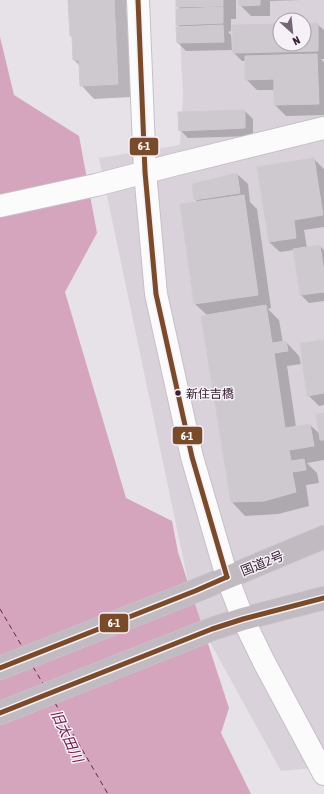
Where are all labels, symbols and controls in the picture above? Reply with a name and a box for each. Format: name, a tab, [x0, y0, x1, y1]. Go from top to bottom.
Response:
north arrow	[272, 12, 312, 52]
text: N	[291, 34, 302, 48]
line badge: 6-1	[129, 137, 159, 156]
text: 6-1	[138, 140, 150, 152]
place label: 新住吉橋	[186, 387, 234, 401]
marker: 新住吉橋	[173, 388, 183, 398]
line badge: 6-1	[172, 426, 203, 445]
text: 6-1	[181, 430, 193, 442]
street label: 国道2号	[238, 548, 286, 579]
line badge: 6-1	[99, 613, 129, 633]
text: 6-1	[108, 617, 120, 629]
water label: 旧太田川	[48, 707, 87, 767]

